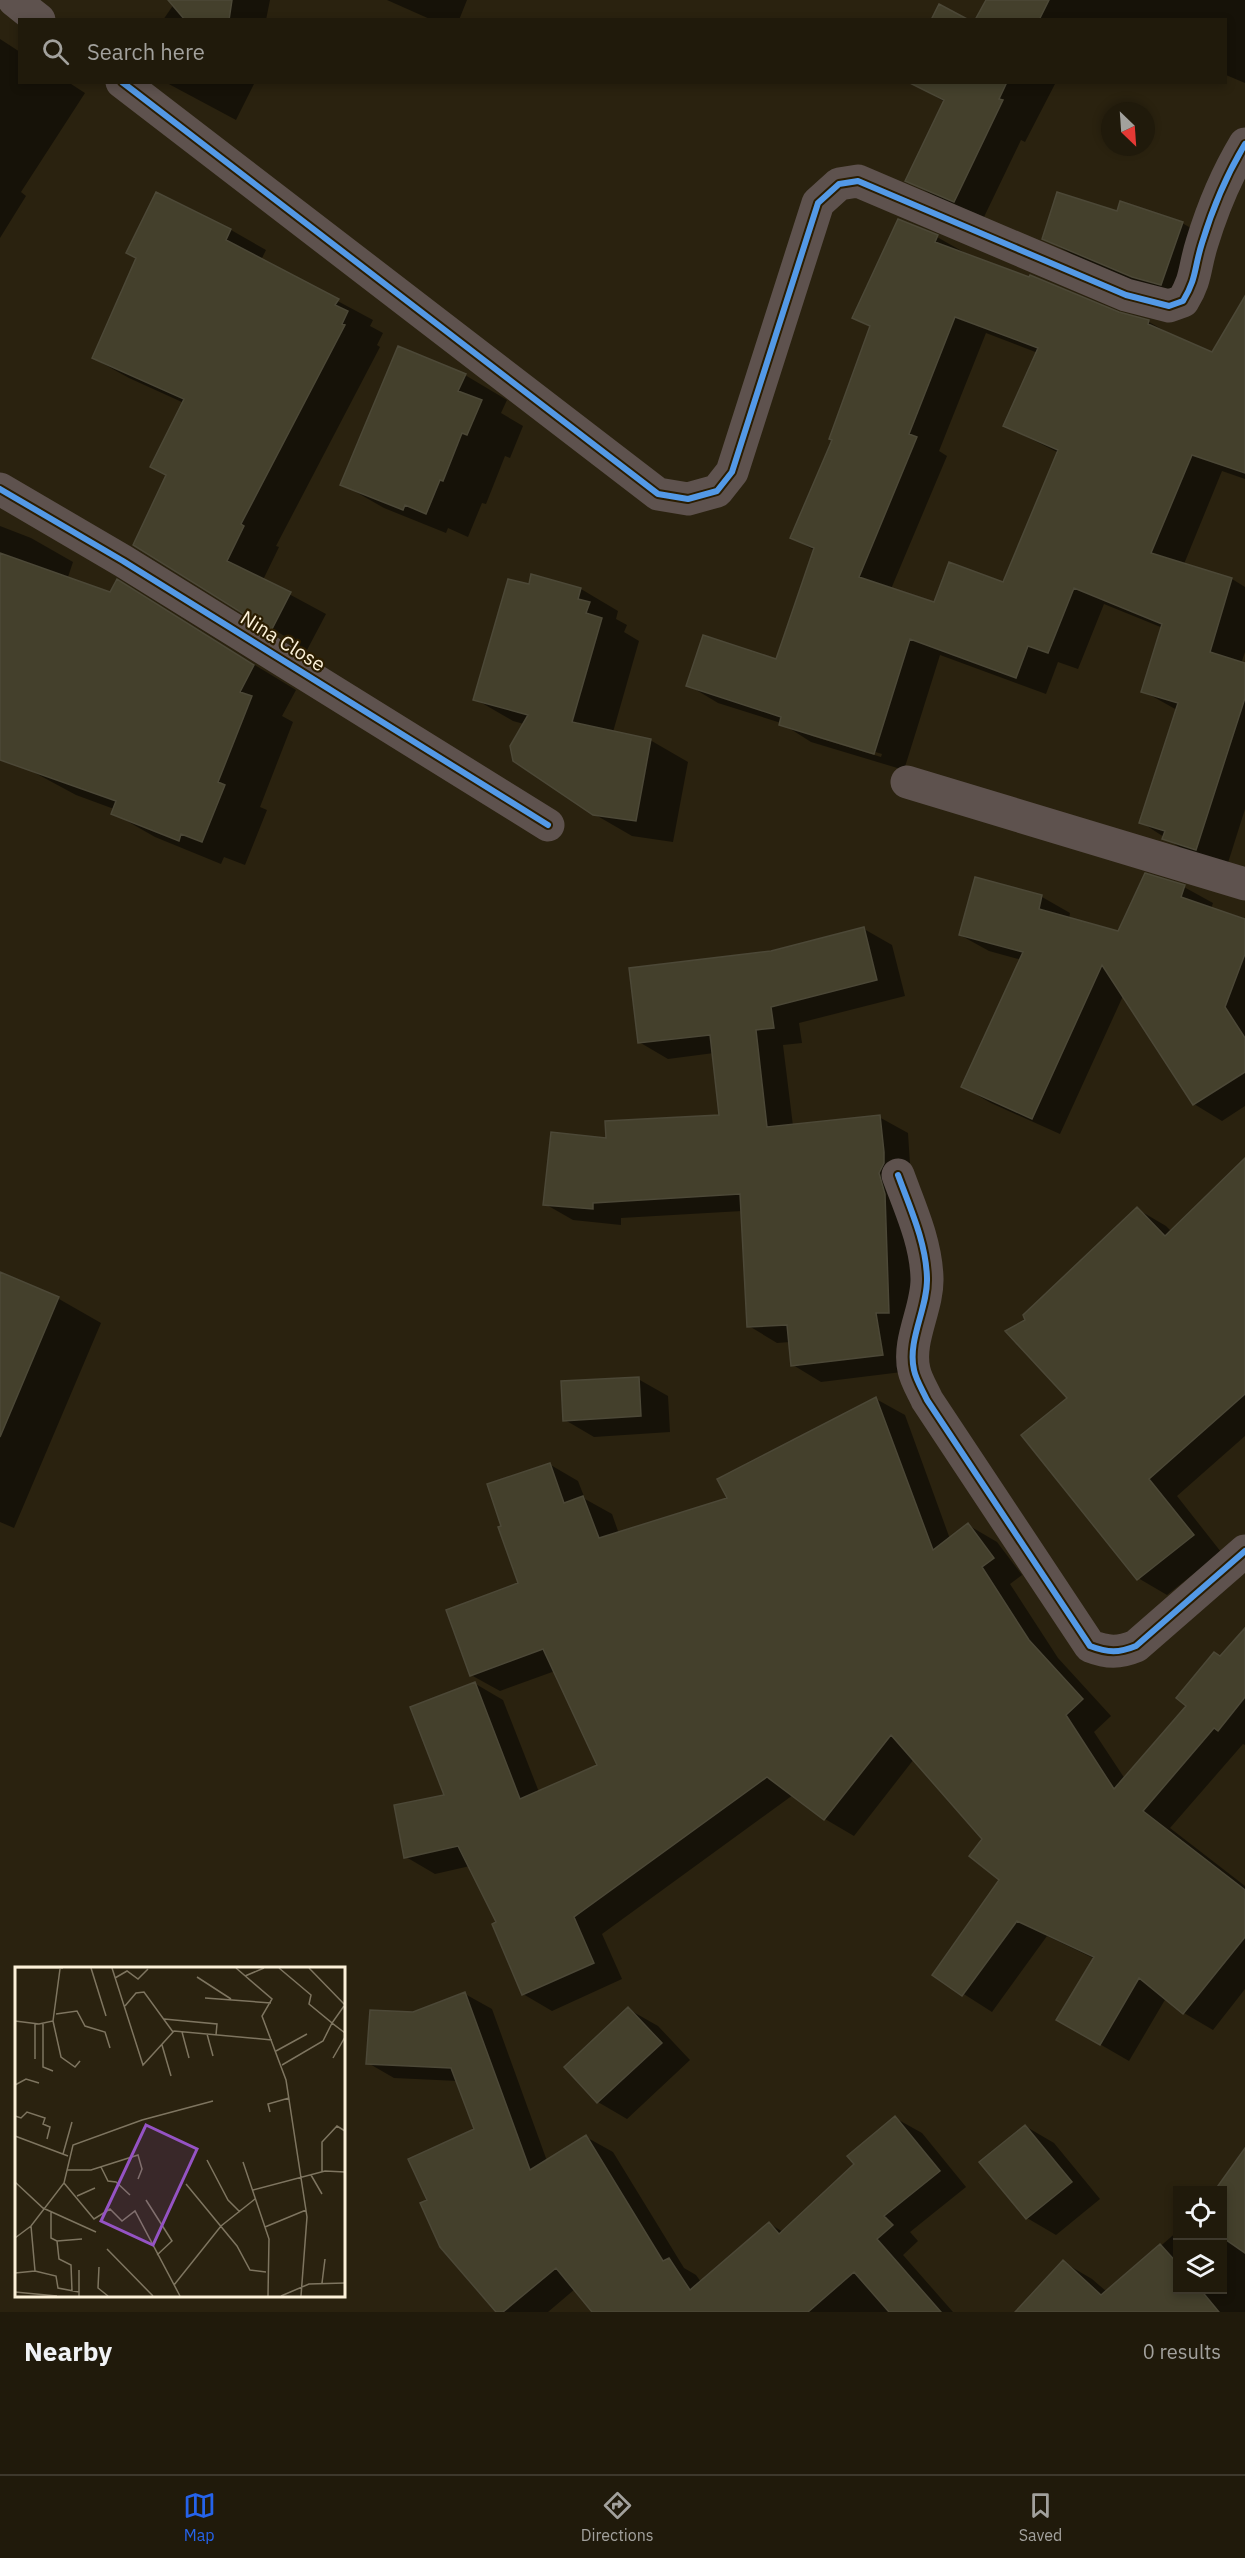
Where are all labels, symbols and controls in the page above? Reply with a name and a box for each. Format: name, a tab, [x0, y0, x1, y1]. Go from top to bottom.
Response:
search box	[18, 18, 1227, 84]
icon: search	[39, 35, 72, 68]
text: Search here	[87, 37, 205, 66]
north arrow	[1101, 102, 1155, 156]
street label: Nina Close	[236, 604, 331, 677]
inset map	[15, 1967, 345, 2297]
map controls	[1173, 2186, 1227, 2294]
button: locate	[1173, 2186, 1227, 2240]
button: layers	[1173, 2240, 1227, 2294]
text: Nearby	[24, 2334, 112, 2368]
text: 0 results	[1143, 2338, 1221, 2365]
tab: Map	[183, 2489, 216, 2545]
tab: Directions	[581, 2489, 654, 2545]
tab: Saved	[1019, 2489, 1062, 2545]

